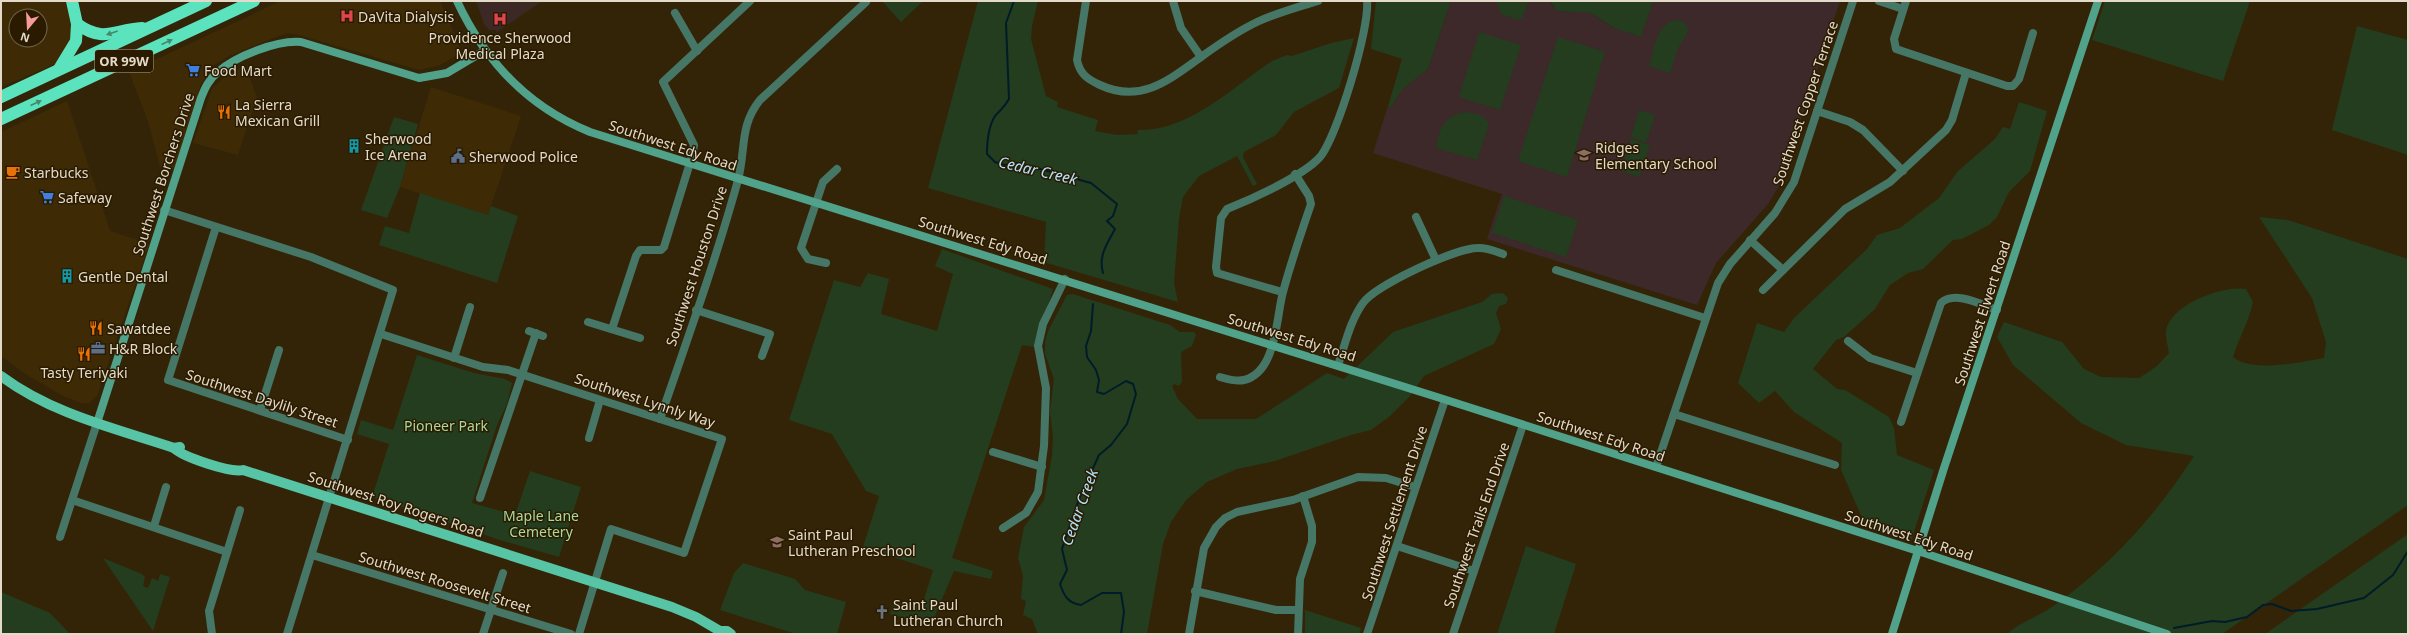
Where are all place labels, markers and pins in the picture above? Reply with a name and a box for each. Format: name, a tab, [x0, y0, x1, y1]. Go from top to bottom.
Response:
place label: DaVita Dialysis	[358, 7, 454, 26]
hospital icon: DaVita Dialysis	[339, 8, 355, 24]
hospital icon: Providence Sherwood Medical Plaza	[492, 11, 508, 27]
place label: Providence Sherwood Medical Plaza	[429, 28, 571, 63]
place label: Food Mart	[204, 61, 272, 80]
supermarket icon: Food Mart	[185, 62, 201, 78]
place label: La Sierra Mexican Grill	[235, 95, 320, 130]
restaurant icon: La Sierra Mexican Grill	[216, 104, 232, 120]
place label: Sherwood Ice Arena	[365, 129, 432, 164]
building icon: Sherwood Ice Arena	[346, 138, 362, 154]
place label: Ridges Elementary School	[1595, 138, 1717, 173]
place label: Sherwood Police	[469, 147, 578, 166]
school or university icon: Ridges Elementary School	[1576, 147, 1592, 163]
public building icon: Sherwood Police	[450, 148, 466, 164]
place label: Starbucks	[24, 163, 89, 182]
cafe icon: Starbucks	[5, 164, 21, 180]
place label: Safeway	[58, 188, 113, 207]
supermarket icon: Safeway	[39, 189, 55, 205]
place label: Gentle Dental	[78, 267, 168, 286]
building icon: Gentle Dental	[59, 268, 75, 284]
place label: Sawatdee	[107, 319, 171, 338]
restaurant icon: Sawatdee	[88, 320, 104, 336]
place label: H&R Block	[109, 339, 178, 358]
office icon: H&R Block	[90, 340, 106, 356]
restaurant icon: Tasty Teriyaki	[76, 346, 92, 362]
place label: Tasty Teriyaki	[40, 363, 128, 382]
place label: Saint Paul Lutheran Preschool	[788, 525, 916, 560]
school or university icon: Saint Paul Lutheran Preschool	[769, 534, 785, 550]
place label: Saint Paul Lutheran Church	[893, 595, 1003, 630]
church icon: Saint Paul Lutheran Church	[874, 604, 890, 620]

